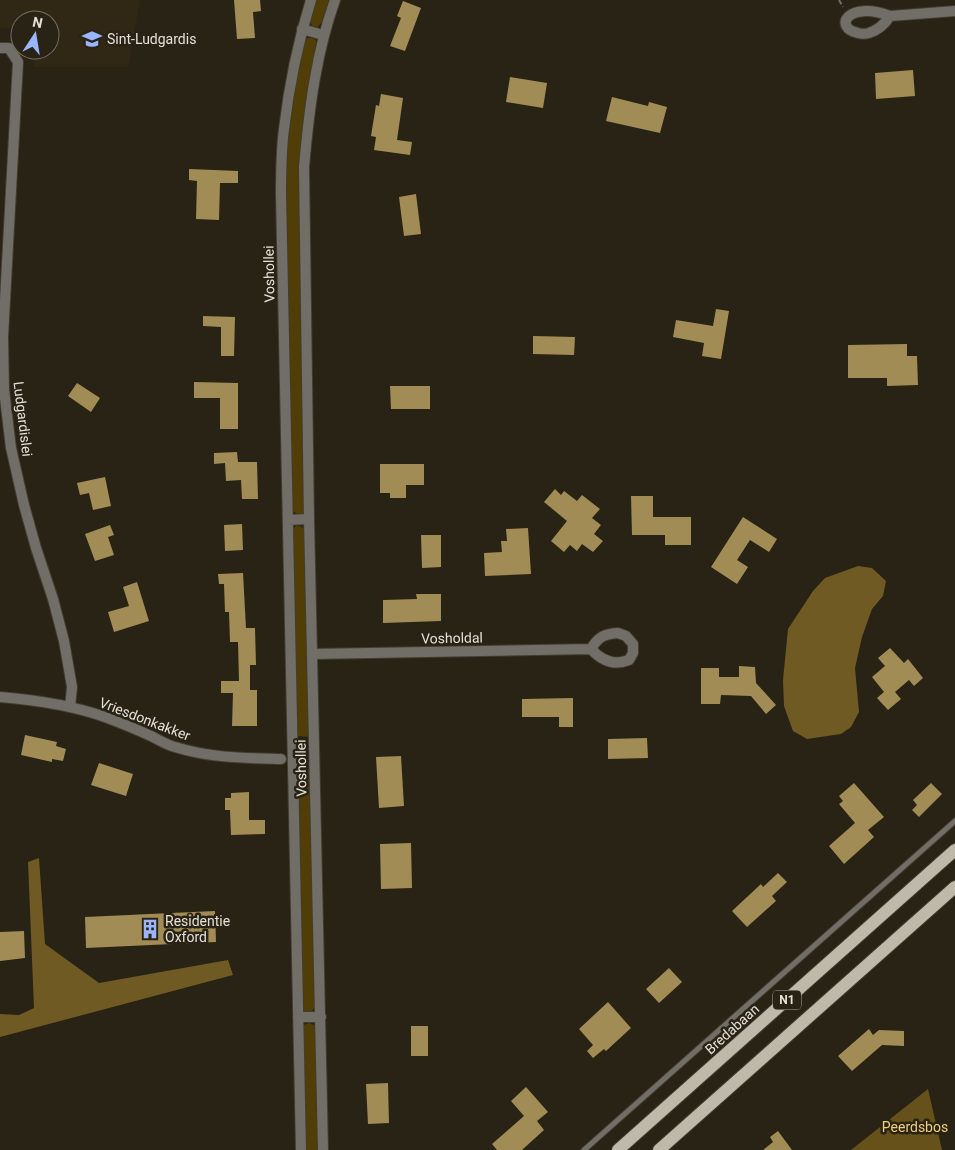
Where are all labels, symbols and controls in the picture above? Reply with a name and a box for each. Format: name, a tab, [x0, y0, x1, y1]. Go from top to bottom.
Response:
north arrow	[10, 10, 60, 60]
text: N	[31, 13, 44, 31]
school or university icon: Sint-Ludgardis	[81, 28, 103, 50]
place label: Sint-Ludgardis	[107, 31, 196, 47]
street label: Voshollei	[261, 245, 277, 303]
street label: Ludgardislei	[10, 380, 36, 458]
street label: Vosholdal	[421, 629, 483, 647]
street label: Vriesdonkakker	[97, 694, 193, 744]
street label: Voshollei	[293, 739, 309, 797]
place label: Residentie Oxford	[165, 913, 230, 945]
building icon: Residentie Oxford	[139, 918, 161, 940]
road number: N1	[773, 990, 801, 1010]
street label: Bredabaan	[702, 1001, 762, 1057]
park label: Peerdsbos	[882, 1119, 948, 1135]

